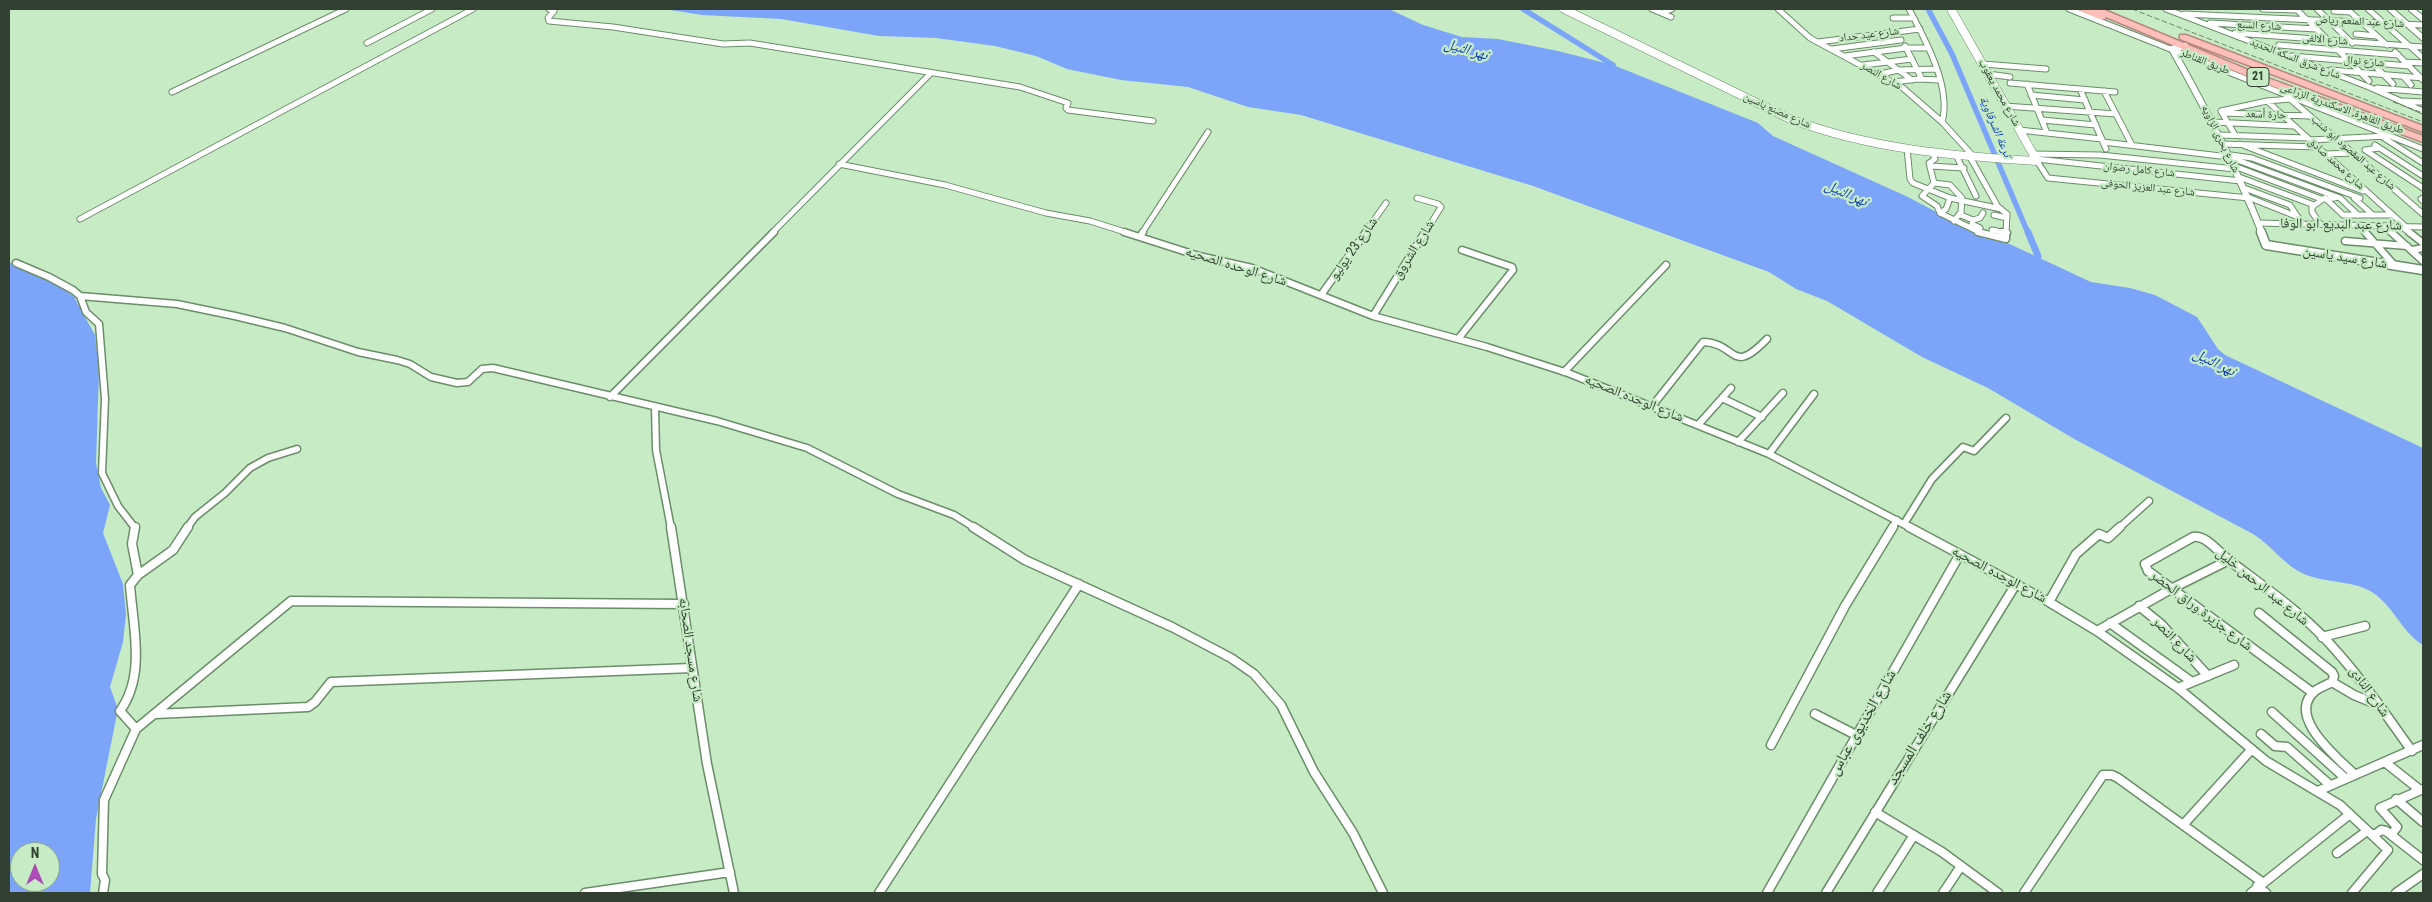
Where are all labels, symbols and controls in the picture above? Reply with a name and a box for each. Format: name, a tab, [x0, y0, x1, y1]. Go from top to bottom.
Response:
street label: شارع عبد المنعم رياض	[2316, 13, 2404, 31]
street label: شارع السبع	[2237, 18, 2281, 34]
street label: شارع عيد حداد	[1838, 25, 1900, 45]
street label: شارع الالفى	[2302, 31, 2348, 49]
water label: نهر النيل	[1442, 35, 1490, 65]
street label: شارع شرق السكه الحديد	[2248, 36, 2342, 82]
street label: طريق القناطر	[2178, 46, 2232, 78]
street label: شارع نوال	[2343, 54, 2385, 70]
street label: شارع محمد يعقوب	[1975, 57, 2023, 129]
street label: شارع النصر	[1858, 59, 1904, 93]
road number: 21	[2247, 68, 2269, 86]
street label: طريق القاهرة, الاسكندرية الزراعى	[2279, 81, 2405, 137]
street label: شارع مصنع ياسين	[1741, 90, 1813, 132]
water label: ترعة الشرقاوية	[1976, 94, 2014, 160]
street label: شارع بحرى الزاويه	[2198, 103, 2242, 175]
street label: حارة أسعد	[2245, 108, 2287, 122]
street label: شارع عبد المقصود ابو شنب	[2308, 113, 2398, 193]
street label: شارع محمد صادق	[2305, 135, 2367, 193]
street label: شارع كامل رضوان	[2103, 160, 2175, 180]
water label: نهر النيل	[1822, 177, 1870, 211]
street label: شارع عبد العزيز الحوفى	[2100, 177, 2196, 199]
street label: شارع 23 يوليو	[1326, 214, 1382, 284]
street label: شارع عبد البديع ابو الوفا	[2280, 216, 2402, 234]
street label: شارع الشروق	[1389, 217, 1439, 283]
street label: شارع سيد ياسين	[2302, 243, 2388, 273]
street label: شارع الوحده الصحيه	[1183, 244, 1289, 290]
water label: نهر النيل	[2190, 345, 2238, 381]
street label: شارع الوحده الصحيه	[1582, 372, 1686, 426]
street label: شارع الوحده الصحيه	[1949, 543, 2049, 607]
street label: شارع عبد الرحمن خليل	[2212, 544, 2312, 630]
street label: شارع جزيرة وراق الحضر	[2147, 567, 2255, 655]
street label: شارع مسجد الصحابه	[674, 597, 706, 703]
street label: شارع النصر	[2148, 614, 2200, 666]
street label: شارع النادى	[2345, 664, 2393, 720]
street label: شارع الخديوى عباس	[1825, 667, 1901, 779]
street label: شارع خلف المسجد	[1883, 687, 1957, 789]
north arrow	[10, 842, 60, 892]
text: N	[31, 845, 39, 861]

